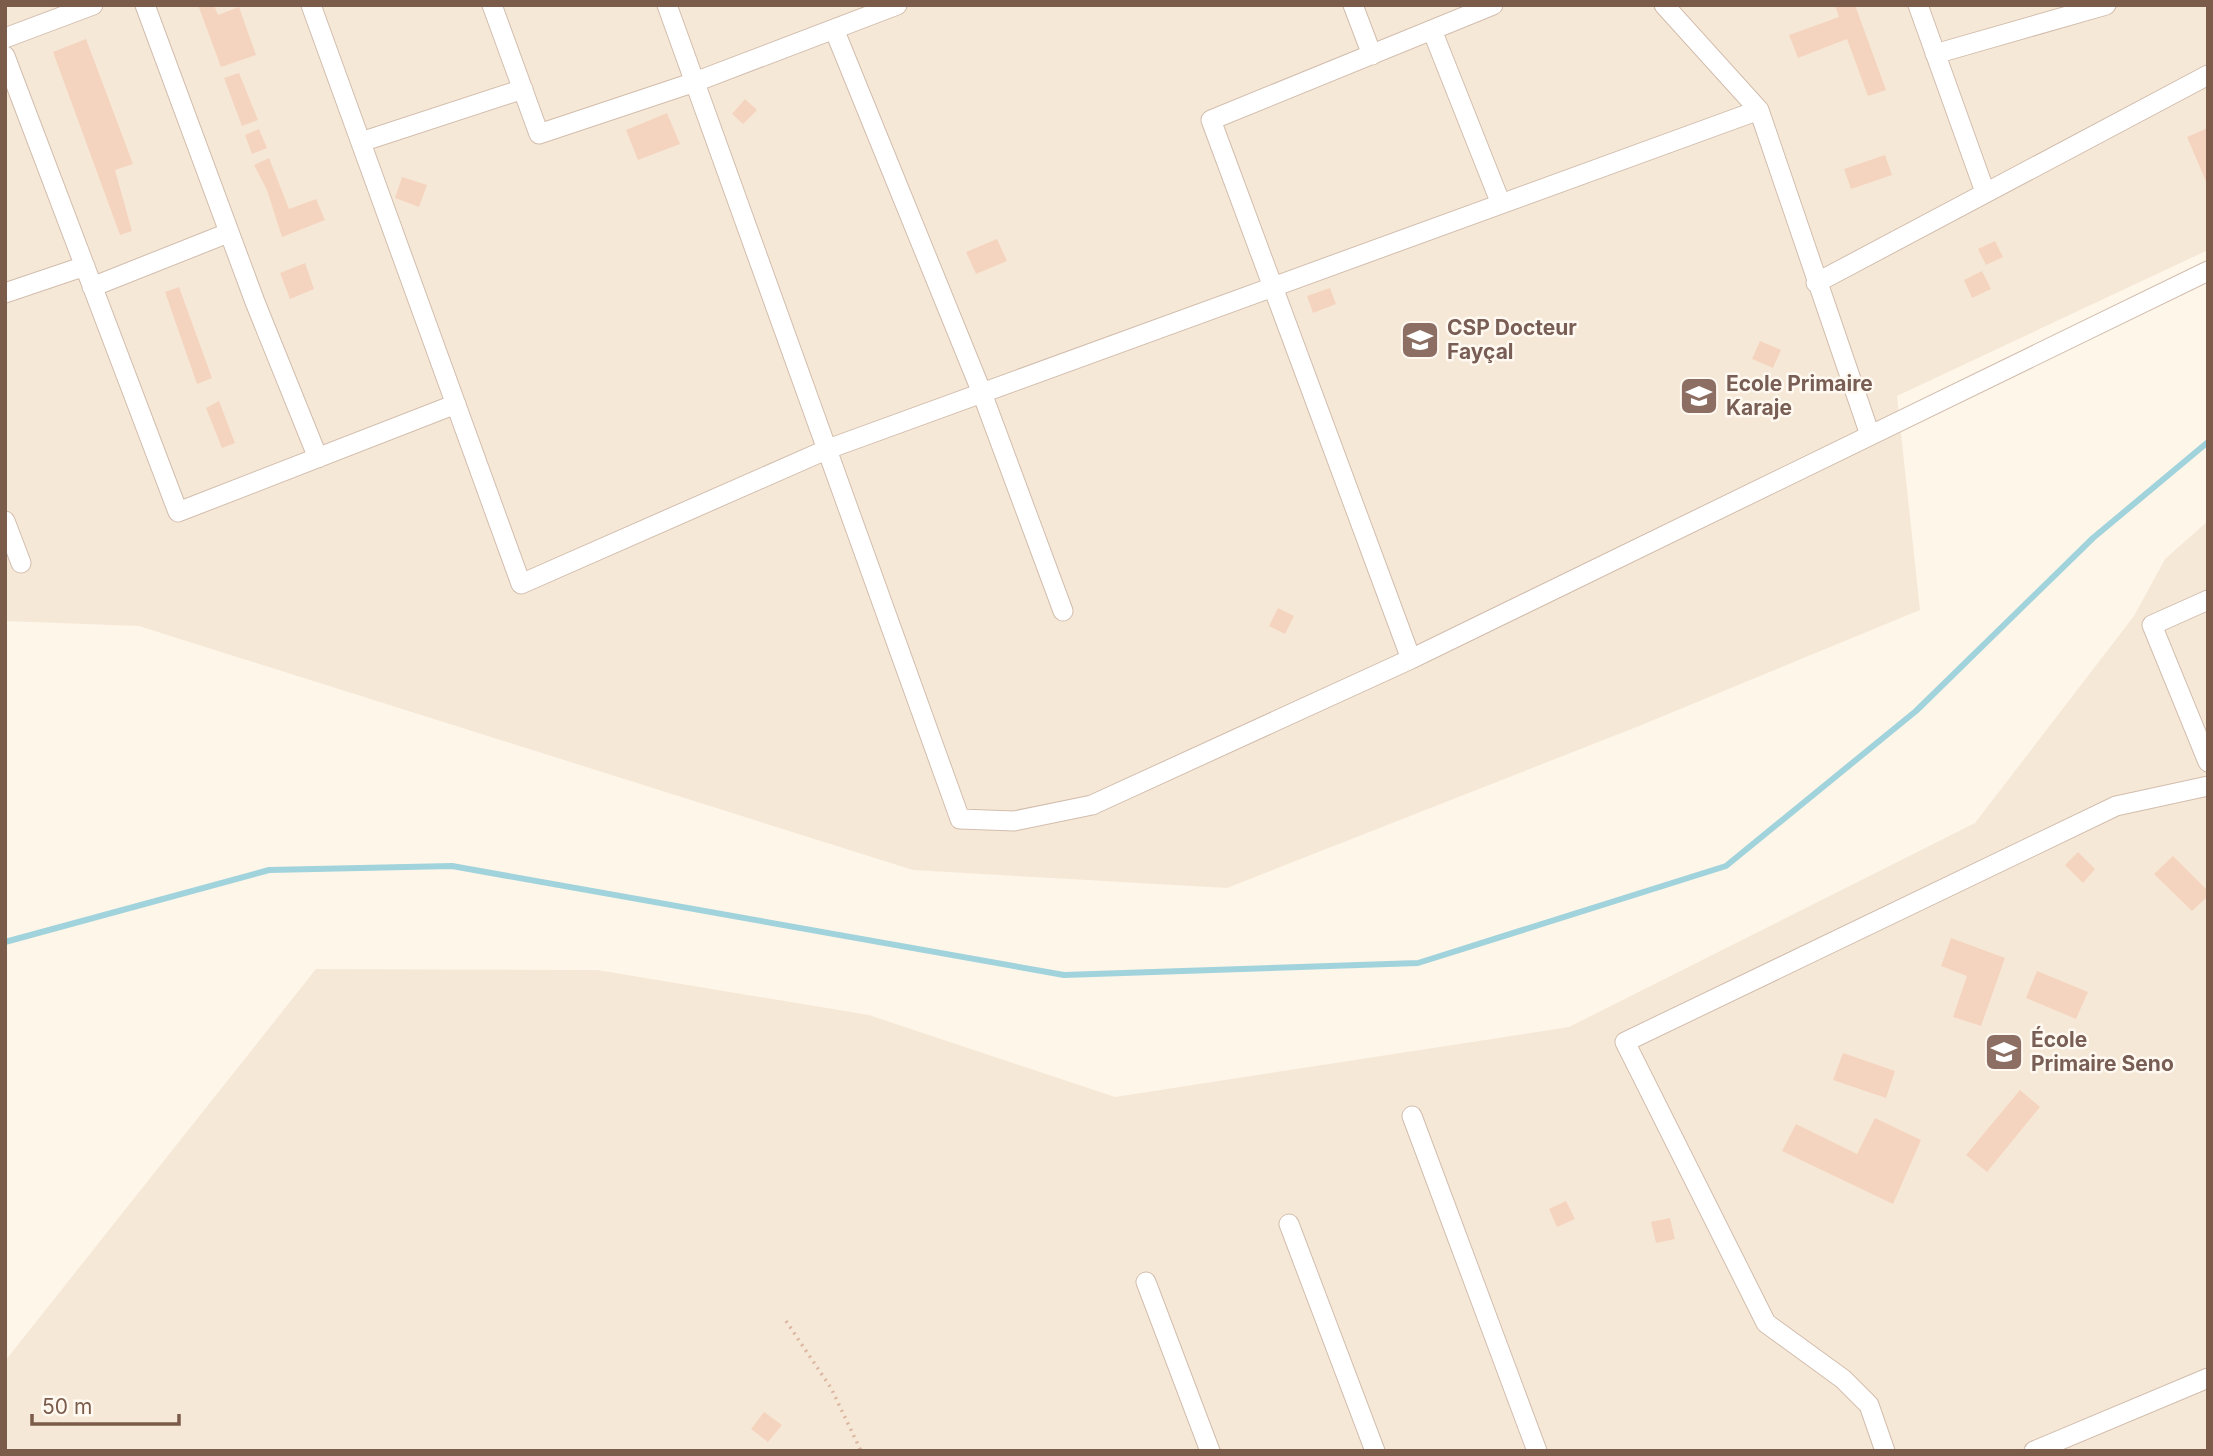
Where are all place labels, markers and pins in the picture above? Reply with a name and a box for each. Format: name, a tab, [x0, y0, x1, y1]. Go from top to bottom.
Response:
place label: CSP Docteur Fayçal	[1447, 315, 1577, 364]
school or university icon: CSP Docteur Fayçal	[1399, 319, 1441, 361]
place label: Ecole Primaire Karaje	[1726, 371, 1873, 420]
school or university icon: Ecole Primaire Karaje	[1678, 375, 1720, 417]
place label: École Primaire Seno	[2031, 1026, 2174, 1076]
school or university icon: École Primaire Seno	[1983, 1031, 2025, 1073]

